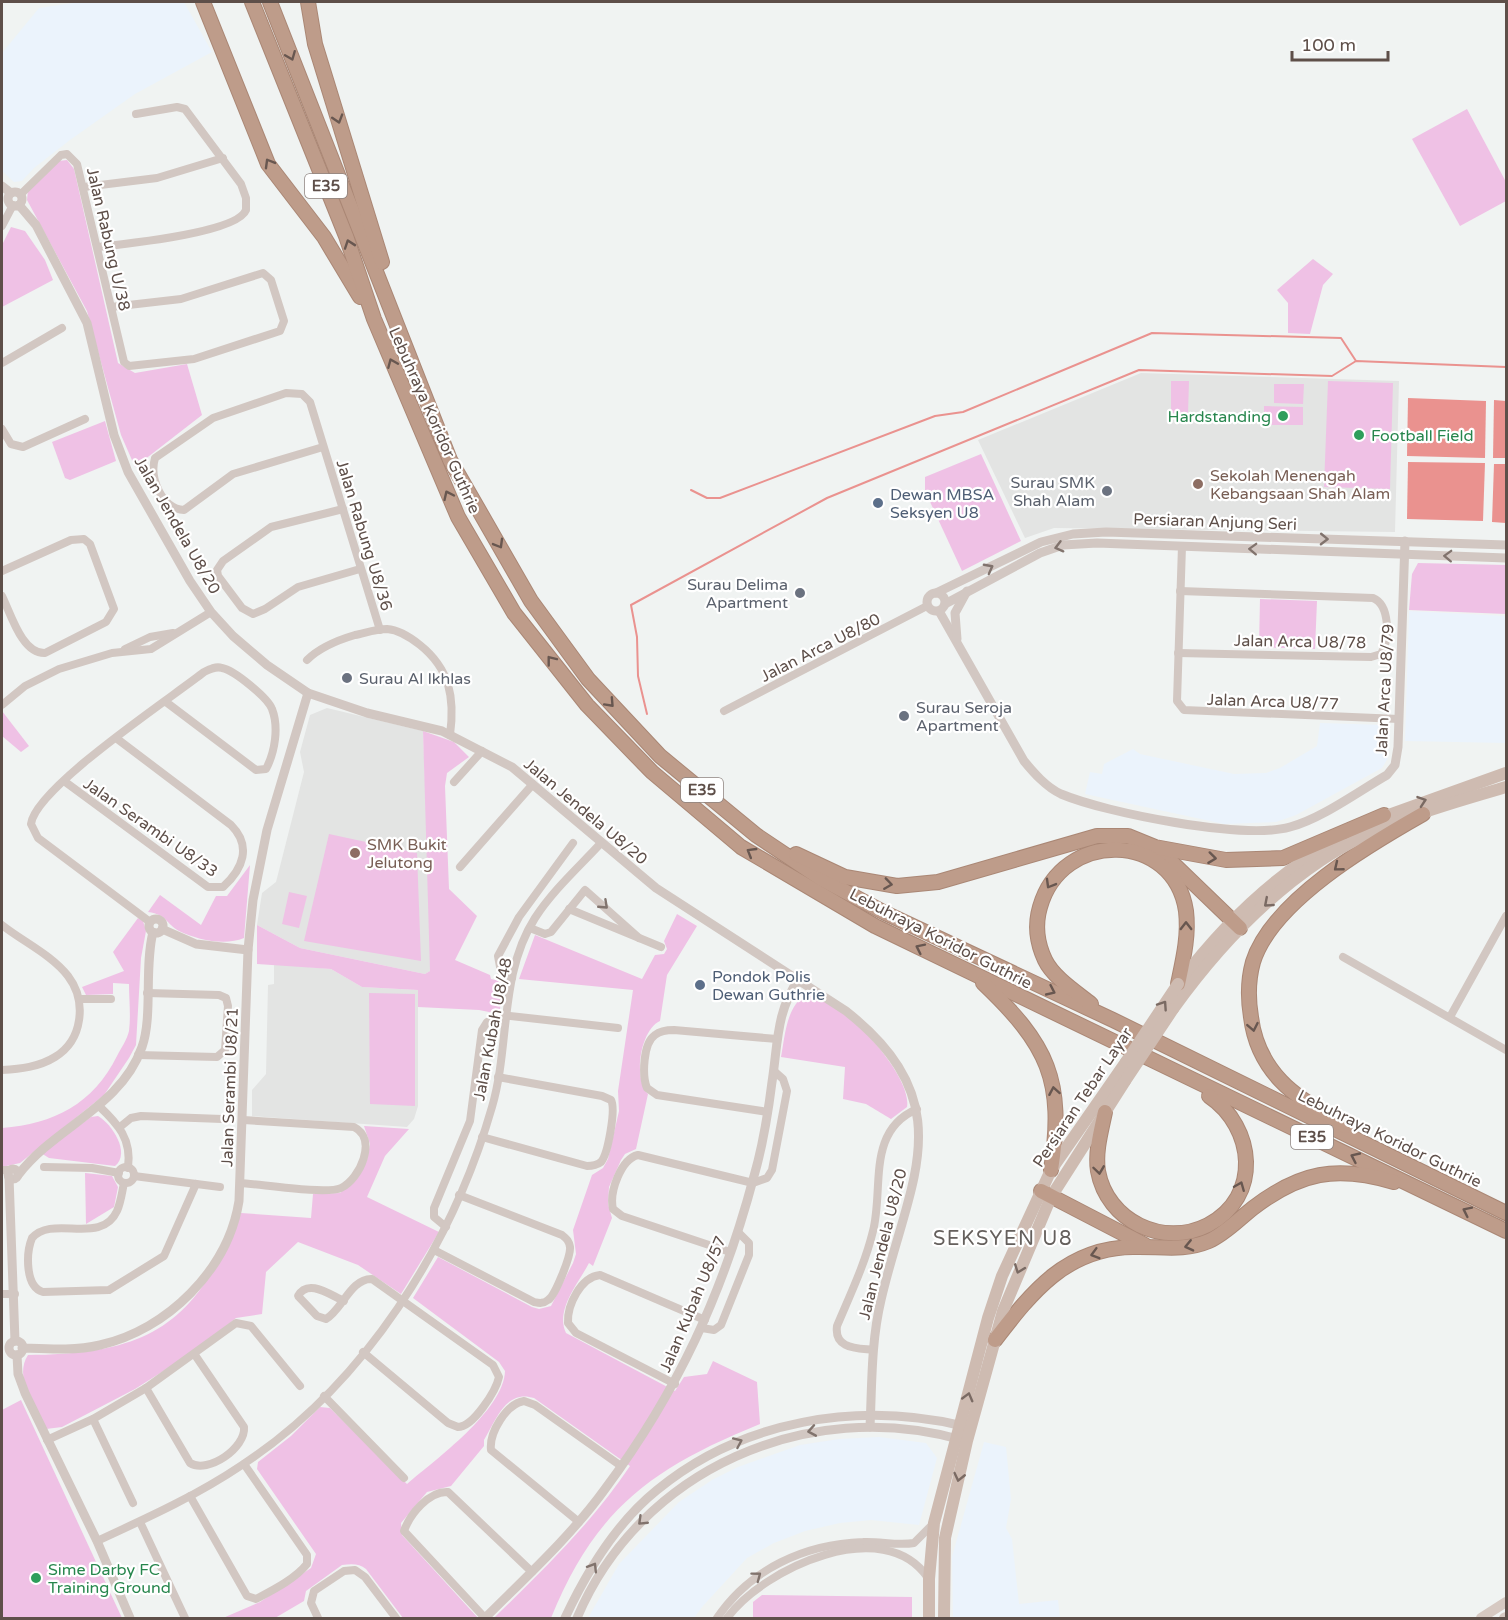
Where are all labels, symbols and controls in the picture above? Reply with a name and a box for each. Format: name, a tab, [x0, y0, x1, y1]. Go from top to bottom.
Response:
scale bar	[1292, 24, 1388, 62]
text: 100 m	[1301, 34, 1356, 56]
one-way arrow	[284, 50, 296, 61]
one-way arrow	[331, 113, 343, 124]
one-way arrow	[265, 159, 276, 169]
street label: Jalan Rabung U/38	[82, 166, 134, 313]
road number: E35	[305, 174, 347, 198]
one-way arrow	[343, 239, 356, 250]
street label: Lebuhraya Koridor Guthrie	[384, 324, 484, 517]
one-way arrow	[387, 358, 399, 369]
place label: Hardstanding	[1168, 407, 1271, 427]
marker: Hardstanding	[1276, 409, 1290, 423]
place label: Football Field	[1371, 426, 1473, 446]
marker: Football Field	[1352, 428, 1366, 442]
street label: Jalan Jendela U8/20	[130, 453, 225, 598]
street label: Jalan Rabung U8/36	[332, 457, 397, 613]
place label: Sekolah Menengah Kebangsaan Shah Alam	[1210, 466, 1390, 504]
place label: Surau SMK Shah Alam	[1011, 473, 1095, 511]
marker: Sekolah Menengah Kebangsaan Shah Alam	[1191, 477, 1205, 491]
marker: Surau SMK Shah Alam	[1100, 484, 1114, 498]
place label: Dewan MBSA Seksyen U8	[890, 485, 995, 523]
one-way arrow	[443, 490, 455, 501]
marker: Dewan MBSA Seksyen U8	[871, 496, 885, 510]
street label: Persiaran Anjung Seri	[1133, 509, 1297, 535]
one-way arrow	[1319, 533, 1328, 546]
one-way arrow	[491, 538, 503, 548]
one-way arrow	[1054, 540, 1064, 553]
one-way arrow	[1249, 542, 1258, 555]
one-way arrow	[1444, 549, 1453, 562]
one-way arrow	[983, 563, 994, 575]
place label: Surau Delima Apartment	[687, 575, 788, 613]
marker: Surau Delima Apartment	[793, 586, 807, 600]
street label: Jalan Arca U8/80	[757, 609, 884, 687]
street label: Jalan Arca U8/79	[1372, 623, 1398, 757]
street label: Jalan Arca U8/78	[1234, 631, 1366, 653]
one-way arrow	[547, 655, 558, 666]
place label: Surau Al Ikhlas	[359, 669, 471, 689]
marker: Surau Al Ikhlas	[340, 671, 354, 685]
street label: Jalan Arca U8/77	[1207, 690, 1339, 714]
one-way arrow	[603, 696, 614, 707]
place label: Surau Seroja Apartment	[916, 698, 1012, 736]
marker: Surau Seroja Apartment	[897, 709, 911, 723]
street label: Jalan Jendela U8/20	[519, 754, 651, 869]
street label: Jalan Serambi U8/33	[79, 774, 222, 882]
road number: E35	[681, 778, 723, 802]
one-way arrow	[1416, 796, 1427, 809]
place label: SMK Bukit Jelutong	[367, 835, 447, 873]
marker: SMK Bukit Jelutong	[348, 846, 362, 860]
one-way arrow	[747, 848, 757, 860]
one-way arrow	[1208, 852, 1217, 864]
one-way arrow	[1333, 859, 1344, 870]
one-way arrow	[884, 877, 893, 890]
one-way arrow	[1046, 878, 1057, 888]
street label: Lebuhraya Koridor Guthrie	[846, 884, 1035, 994]
one-way arrow	[1264, 896, 1275, 907]
one-way arrow	[596, 897, 607, 908]
one-way arrow	[1180, 921, 1192, 930]
one-way arrow	[916, 944, 927, 956]
street label: Jalan Kubah U8/48	[469, 956, 517, 1102]
place label: Pondok Polis Dewan Guthrie	[712, 967, 825, 1005]
marker: Pondok Polis Dewan Guthrie	[693, 978, 707, 992]
one-way arrow	[1044, 983, 1055, 995]
one-way arrow	[1156, 1000, 1167, 1011]
street label: Jalan Serambi U8/21	[217, 1007, 243, 1167]
street label: Persiaran Tebar Layar	[1029, 1023, 1138, 1171]
one-way arrow	[1246, 1023, 1258, 1032]
street label: Lebuhraya Koridor Guthrie	[1294, 1086, 1485, 1192]
one-way arrow	[1048, 1087, 1061, 1097]
road number: E35	[1291, 1125, 1333, 1149]
one-way arrow	[1350, 1153, 1361, 1165]
one-way arrow	[1093, 1165, 1105, 1174]
street label: Jalan Jendela U8/20	[854, 1167, 911, 1322]
one-way arrow	[1233, 1181, 1246, 1192]
one-way arrow	[1462, 1207, 1473, 1218]
district label: SEKSYEN U8	[933, 1227, 1073, 1251]
street label: Jalan Kubah U8/57	[655, 1233, 731, 1376]
one-way arrow	[1184, 1239, 1194, 1252]
one-way arrow	[1090, 1247, 1101, 1259]
one-way arrow	[1014, 1263, 1026, 1274]
one-way arrow	[960, 1392, 973, 1402]
one-way arrow	[807, 1425, 817, 1437]
one-way arrow	[731, 1438, 742, 1450]
one-way arrow	[953, 1471, 966, 1481]
one-way arrow	[639, 1514, 649, 1525]
place label: Sime Darby FC Training Ground	[48, 1560, 171, 1598]
one-way arrow	[586, 1563, 597, 1574]
marker: Sime Darby FC Training Ground	[29, 1571, 43, 1585]
one-way arrow	[750, 1573, 761, 1584]

